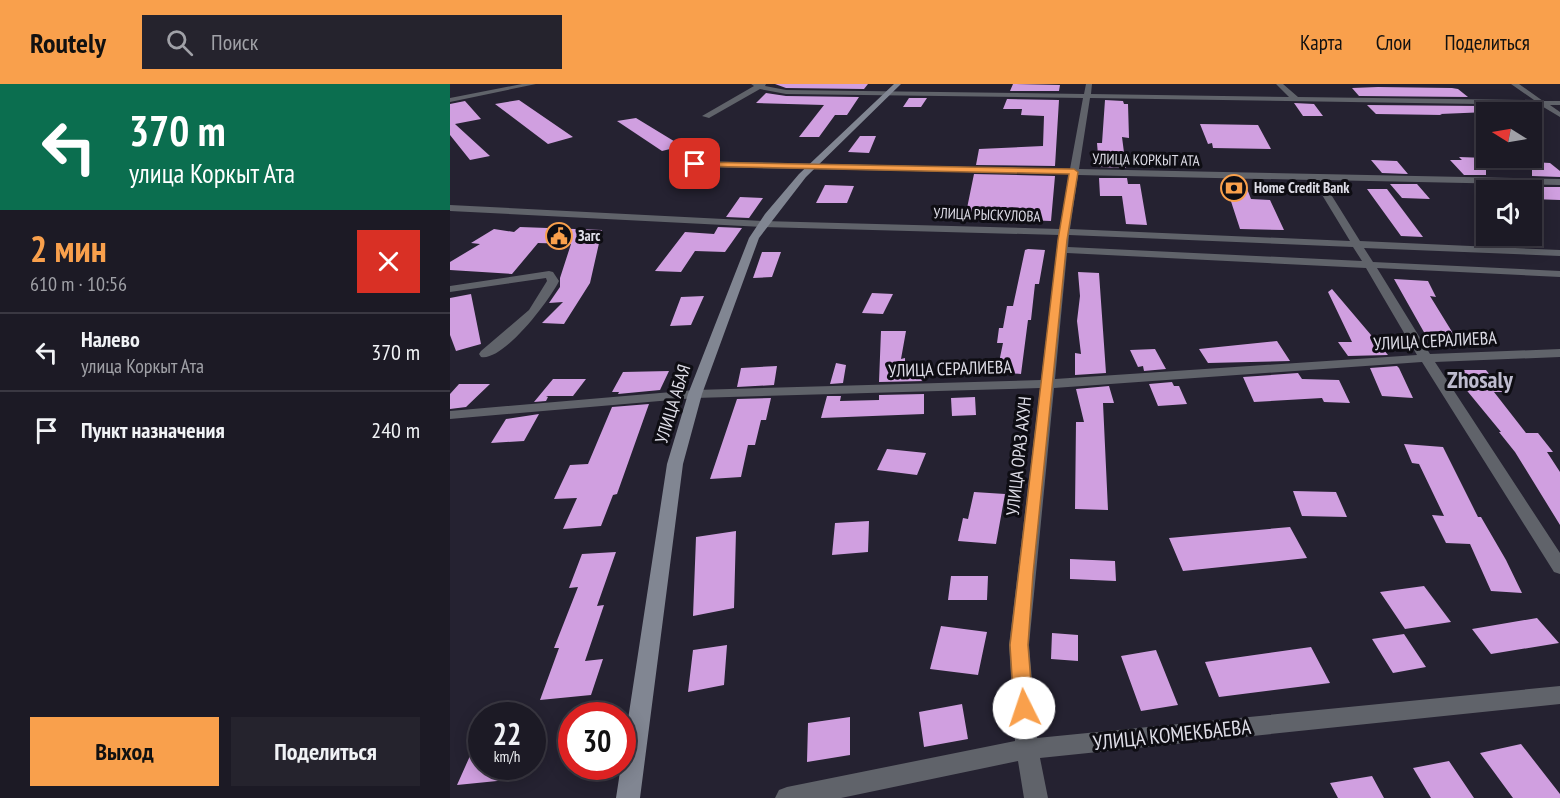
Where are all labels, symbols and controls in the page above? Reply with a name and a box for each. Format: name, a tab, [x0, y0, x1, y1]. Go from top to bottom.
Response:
search box	[142, 15, 562, 69]
text: Routely	[30, 24, 106, 61]
icon: search	[163, 26, 196, 59]
text: Поиск	[211, 28, 258, 56]
text: Карта	[1300, 29, 1343, 56]
text: Слои	[1376, 29, 1411, 56]
text: Поделиться	[1444, 29, 1530, 56]
north arrow	[1476, 102, 1542, 168]
map controls	[1476, 102, 1542, 246]
text: 370 m	[129, 103, 226, 158]
icon: left	[30, 108, 108, 186]
pin	[669, 138, 720, 189]
icon: arrive	[678, 147, 711, 180]
street label: УЛИЦА КОРКЫТ АТА	[1092, 149, 1201, 170]
text: улица Коркыт Ата	[129, 156, 295, 190]
bank icon: Home Credit Bank	[1219, 173, 1249, 203]
place label: Home Credit Bank	[1254, 178, 1350, 197]
button: sound	[1476, 180, 1542, 246]
street label: УЛИЦА РЫСКУЛОВА	[933, 203, 1042, 226]
public building icon: Загс	[544, 221, 574, 251]
text: 2 мин	[30, 225, 107, 272]
place label: Загс	[578, 226, 601, 245]
button: close	[357, 230, 420, 293]
text: 610 m · 10:56	[30, 271, 127, 297]
text: Налево	[81, 325, 140, 353]
street label: УЛИЦА СЕРАЛИЕВА	[1373, 326, 1498, 355]
icon: left	[30, 336, 63, 369]
text: 370 m	[371, 338, 420, 366]
text: улица Коркыт Ата	[81, 353, 204, 379]
street label: УЛИЦА СЕРАЛИЕВА	[888, 355, 1013, 382]
street label: УЛИЦА АБАЯ	[650, 362, 695, 446]
district label: Zhosaly	[1447, 364, 1513, 395]
street label: УЛИЦА ОРАЗ АХУН	[1001, 395, 1036, 517]
icon: arrive	[30, 414, 63, 447]
text: Пункт назначения	[81, 416, 225, 444]
text: 240 m	[371, 416, 420, 444]
position arrow	[992, 676, 1056, 740]
speed limit sign: 30	[558, 702, 636, 780]
street label: УЛИЦА КОМЕКБАЕВА	[1092, 713, 1252, 756]
text: 22	[493, 714, 521, 753]
button: Выход	[30, 717, 219, 786]
button: Поделиться	[231, 717, 420, 786]
text: km/h	[494, 747, 520, 766]

